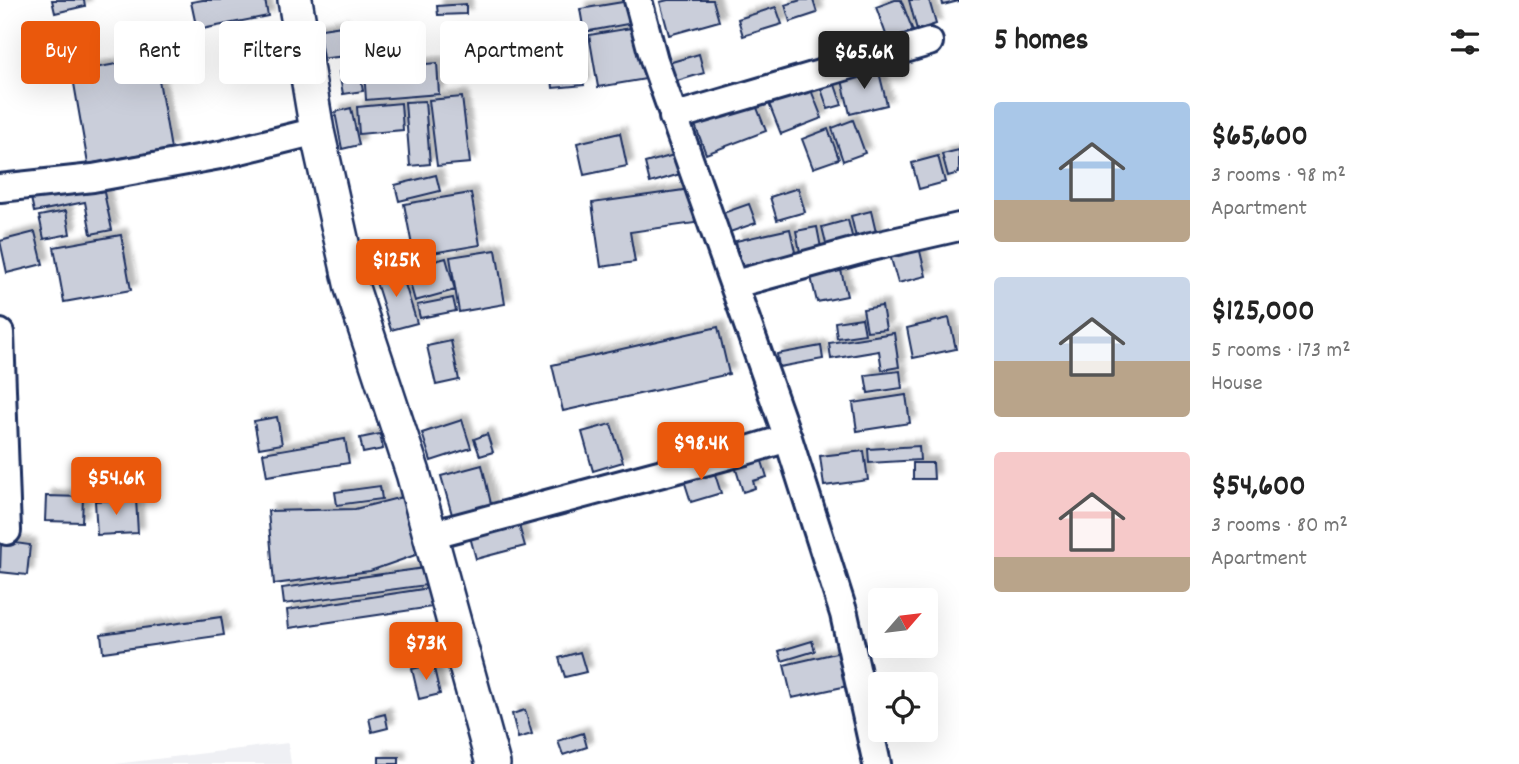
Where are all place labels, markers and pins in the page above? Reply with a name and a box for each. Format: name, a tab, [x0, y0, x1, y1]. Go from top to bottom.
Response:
pin: $65.6K	[807, 32, 921, 91]
pin: $125K	[347, 240, 445, 299]
pin: $98.4K	[644, 422, 758, 482]
pin: $54.6K	[59, 458, 173, 517]
pin: $73K	[385, 622, 467, 682]

